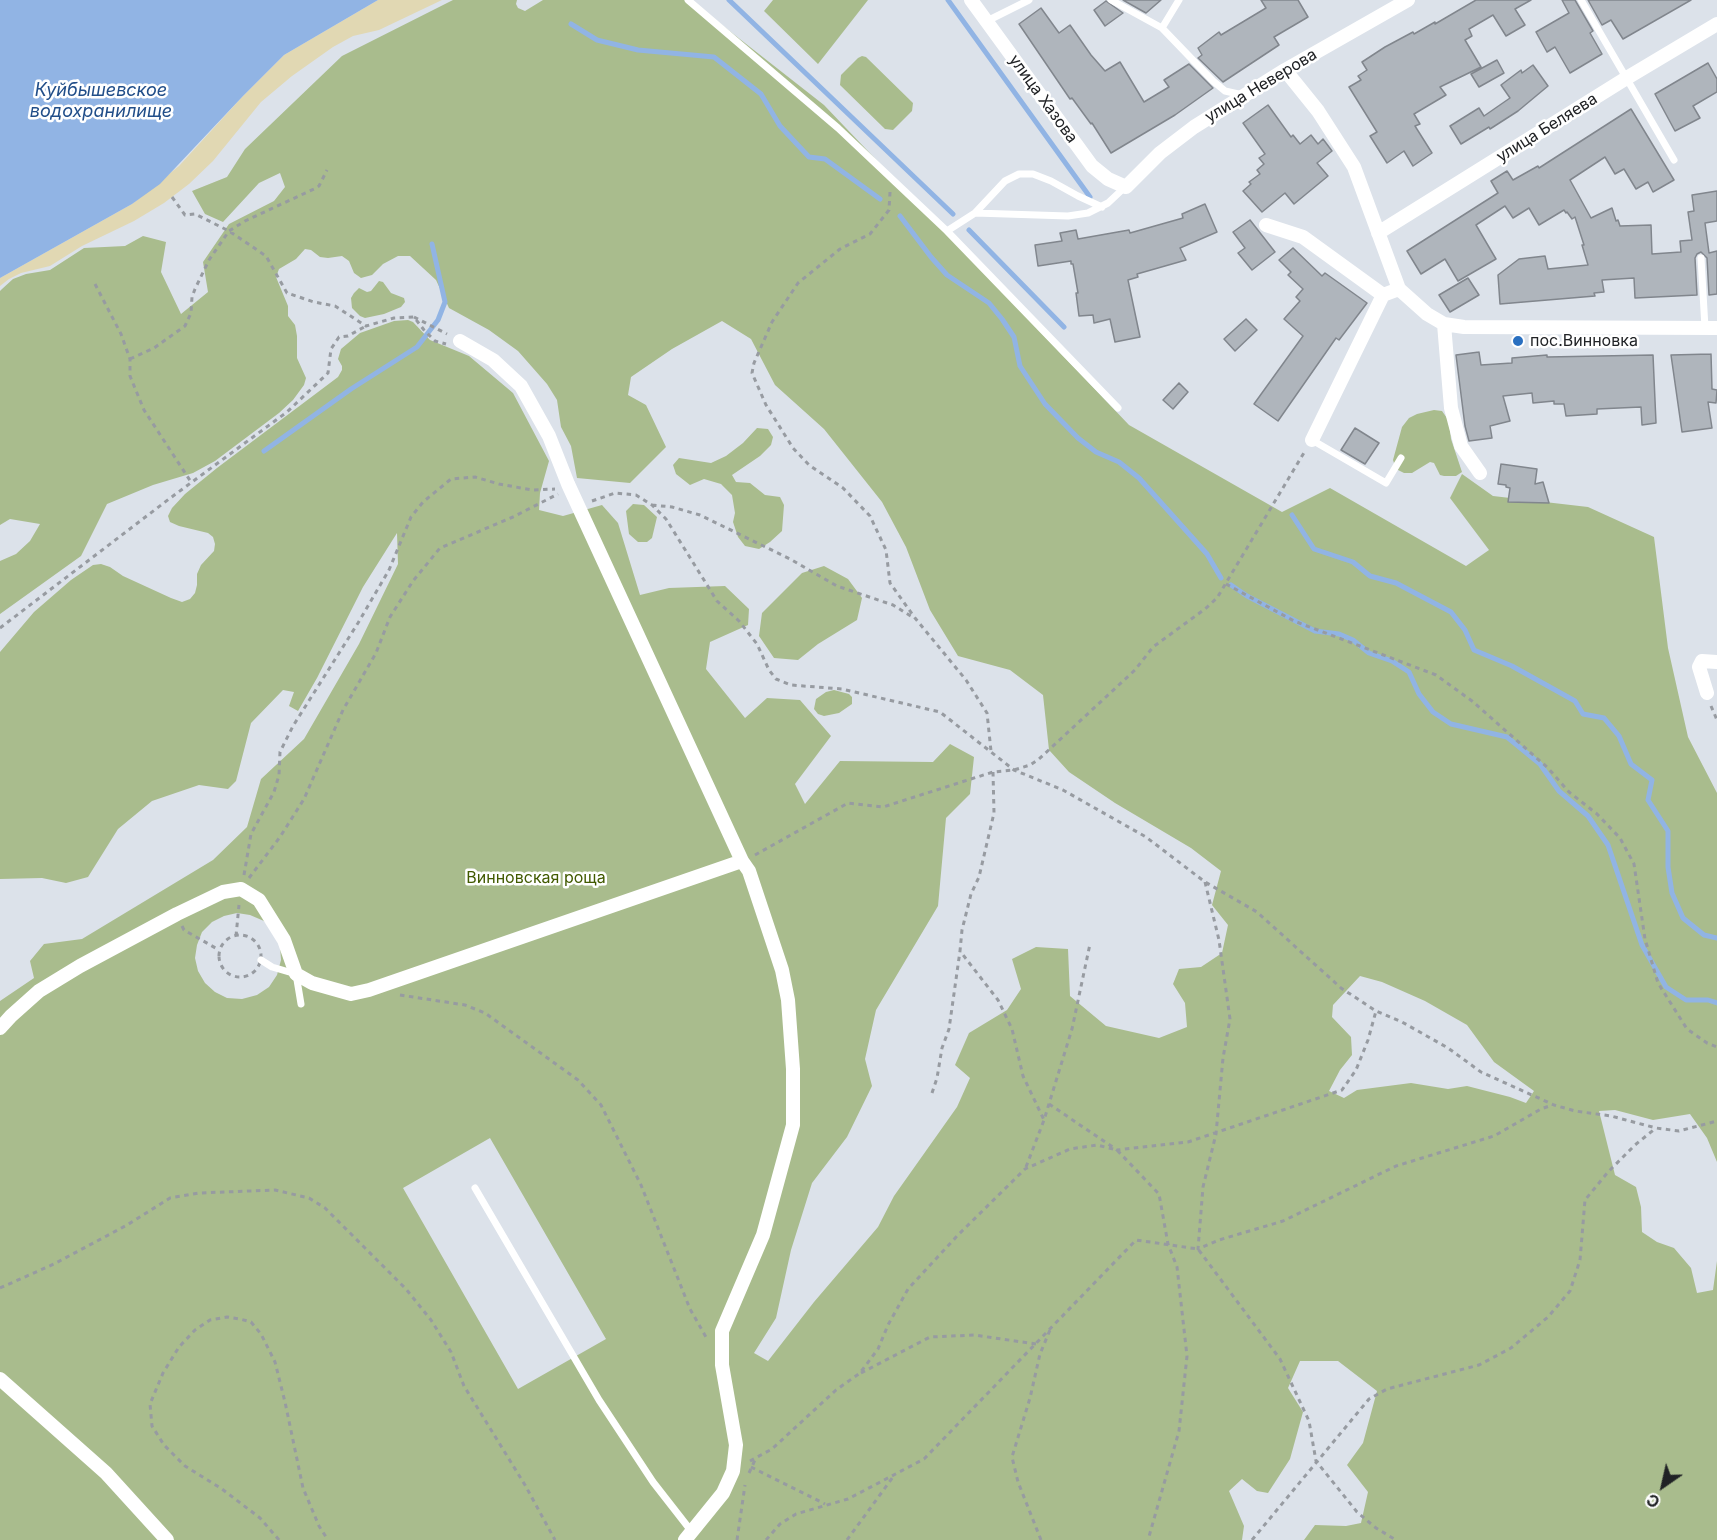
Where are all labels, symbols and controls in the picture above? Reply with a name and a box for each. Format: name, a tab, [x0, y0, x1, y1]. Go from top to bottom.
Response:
street label: улица Неверова	[1202, 45, 1320, 127]
street label: улица Хазова	[1005, 51, 1081, 147]
water label: Куйбышевское водохранилище	[30, 80, 172, 122]
street label: улица Беляева	[1493, 89, 1601, 167]
place label: пос.Винновка	[1530, 331, 1638, 351]
marker: пос.Винновка	[1511, 334, 1525, 348]
park label: Винновская роща	[466, 868, 606, 888]
north arrow	[1633, 1456, 1693, 1516]
text: С	[1642, 1489, 1663, 1513]

